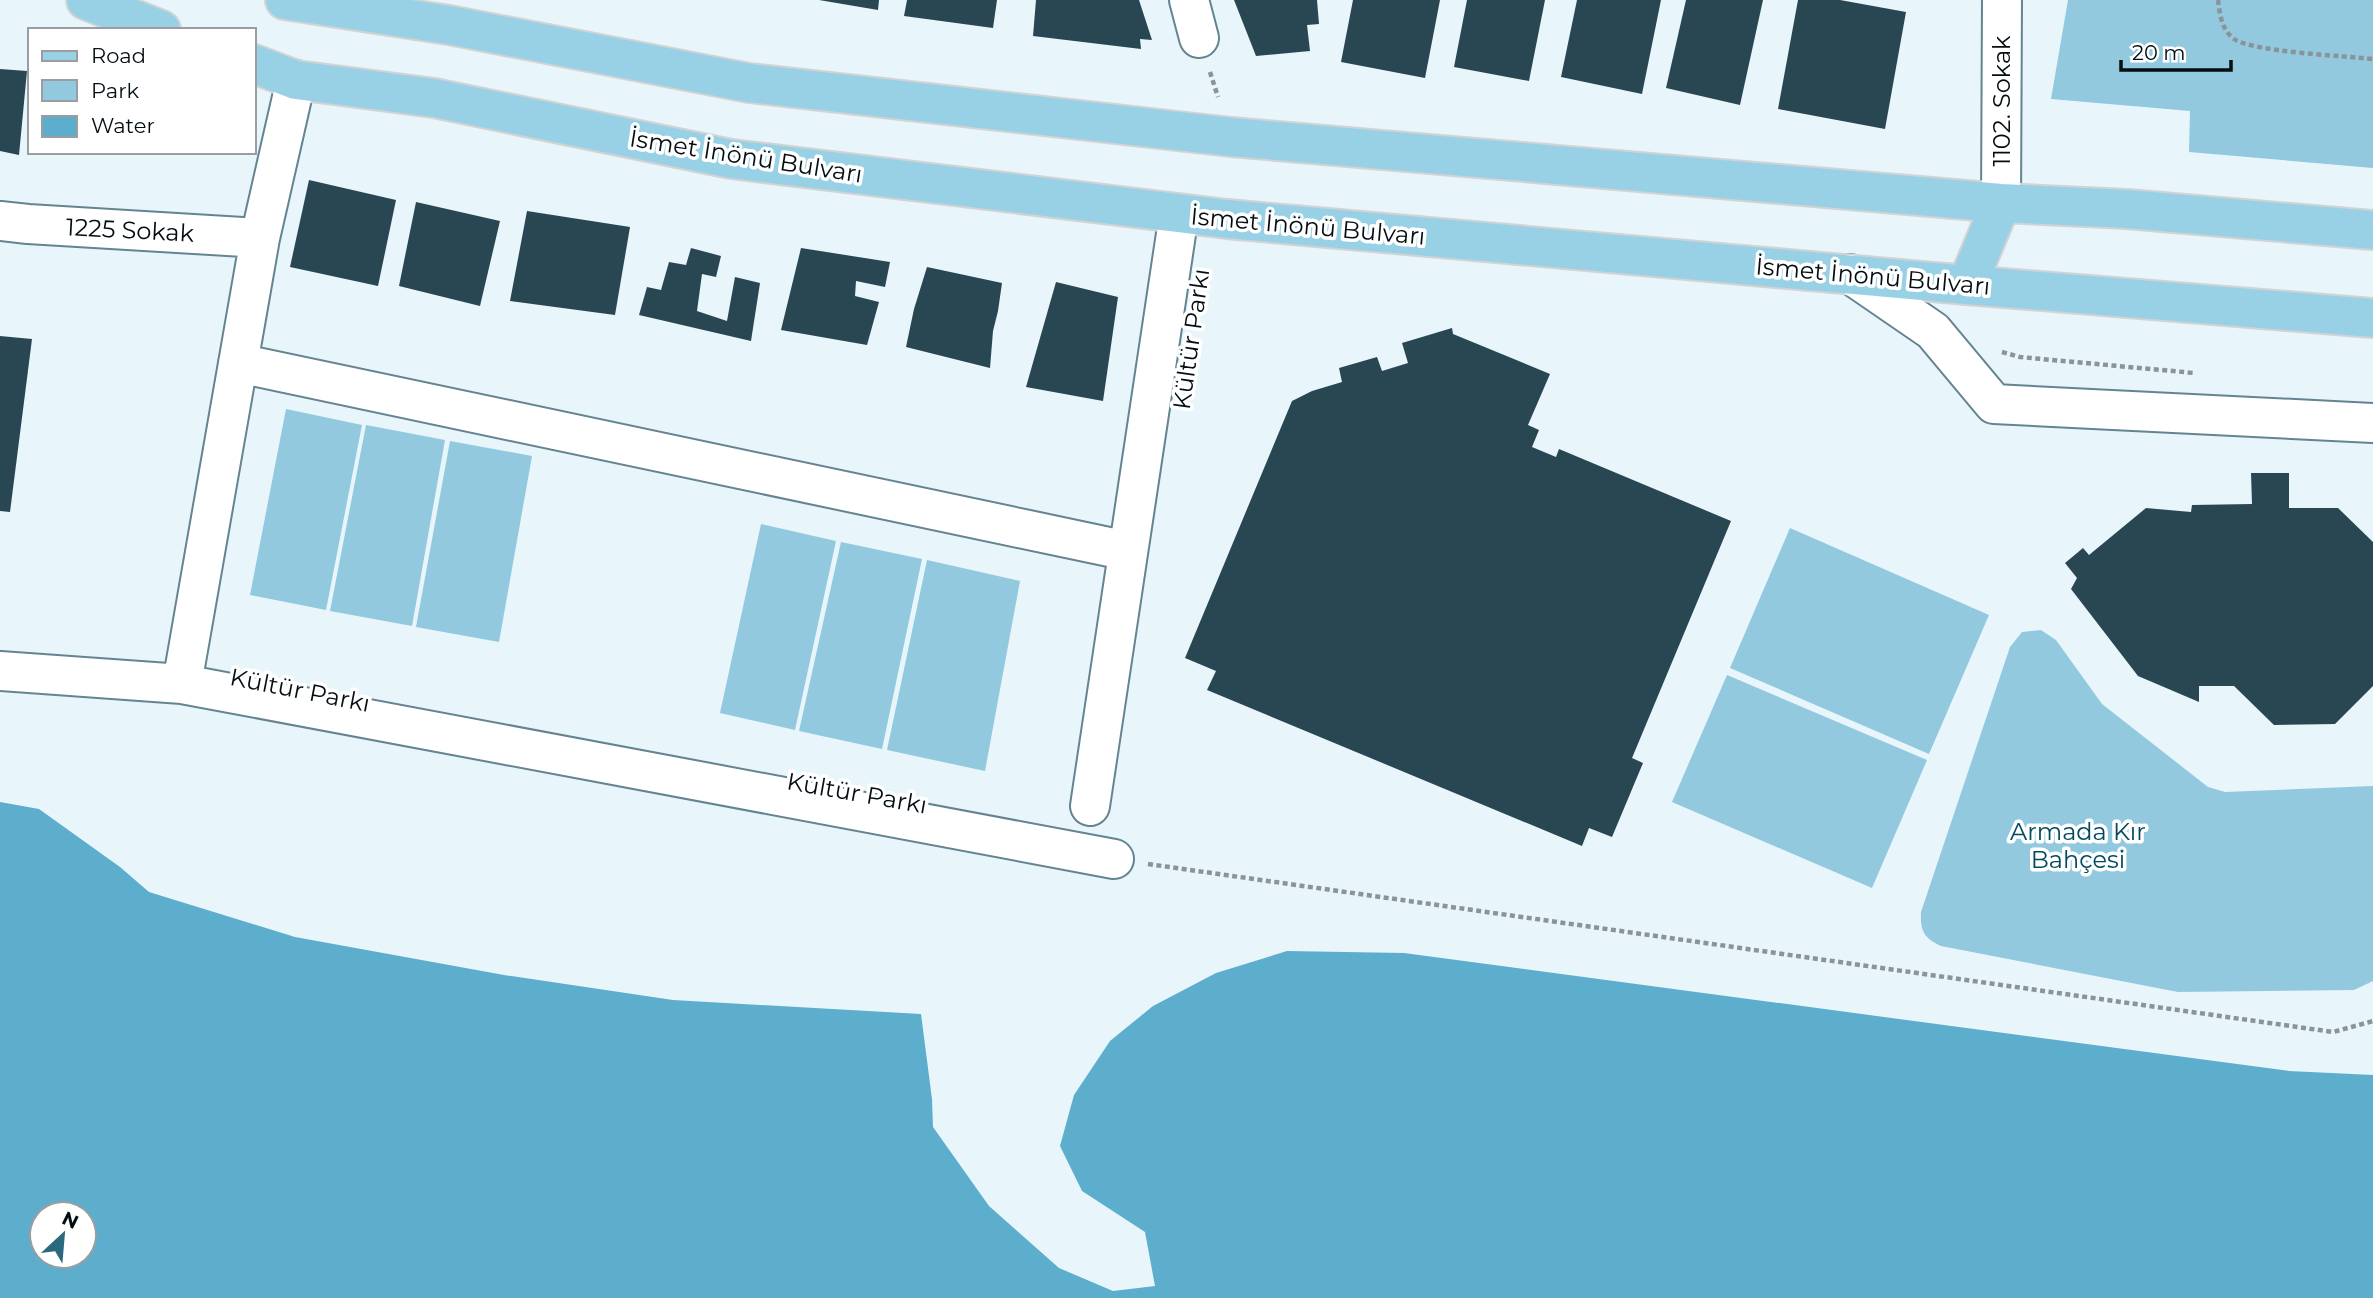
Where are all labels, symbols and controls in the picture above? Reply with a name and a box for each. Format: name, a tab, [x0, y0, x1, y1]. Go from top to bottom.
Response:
legend	[28, 28, 256, 154]
scale bar	[2121, 28, 2231, 72]
street label: 1102. Sokak	[1987, 35, 2016, 166]
text: 20 m	[2132, 40, 2186, 65]
text: Road	[91, 43, 146, 68]
text: Park	[91, 78, 139, 103]
text: Water	[91, 113, 155, 138]
street label: İsmet İnönü Bulvarı	[627, 123, 865, 189]
street label: İsmet İnönü Bulvarı	[1189, 201, 1427, 251]
street label: 1225 Sokak	[65, 212, 195, 248]
street label: İsmet İnönü Bulvarı	[1754, 251, 1992, 301]
street label: Kültür Parkı	[1167, 267, 1215, 411]
street label: Kültür Parkı	[228, 662, 372, 718]
street label: Kültür Parkı	[785, 766, 929, 820]
park label: Armada Kır Bahçesi	[2010, 817, 2146, 874]
north arrow	[28, 1200, 98, 1270]
text: N	[58, 1206, 82, 1234]

